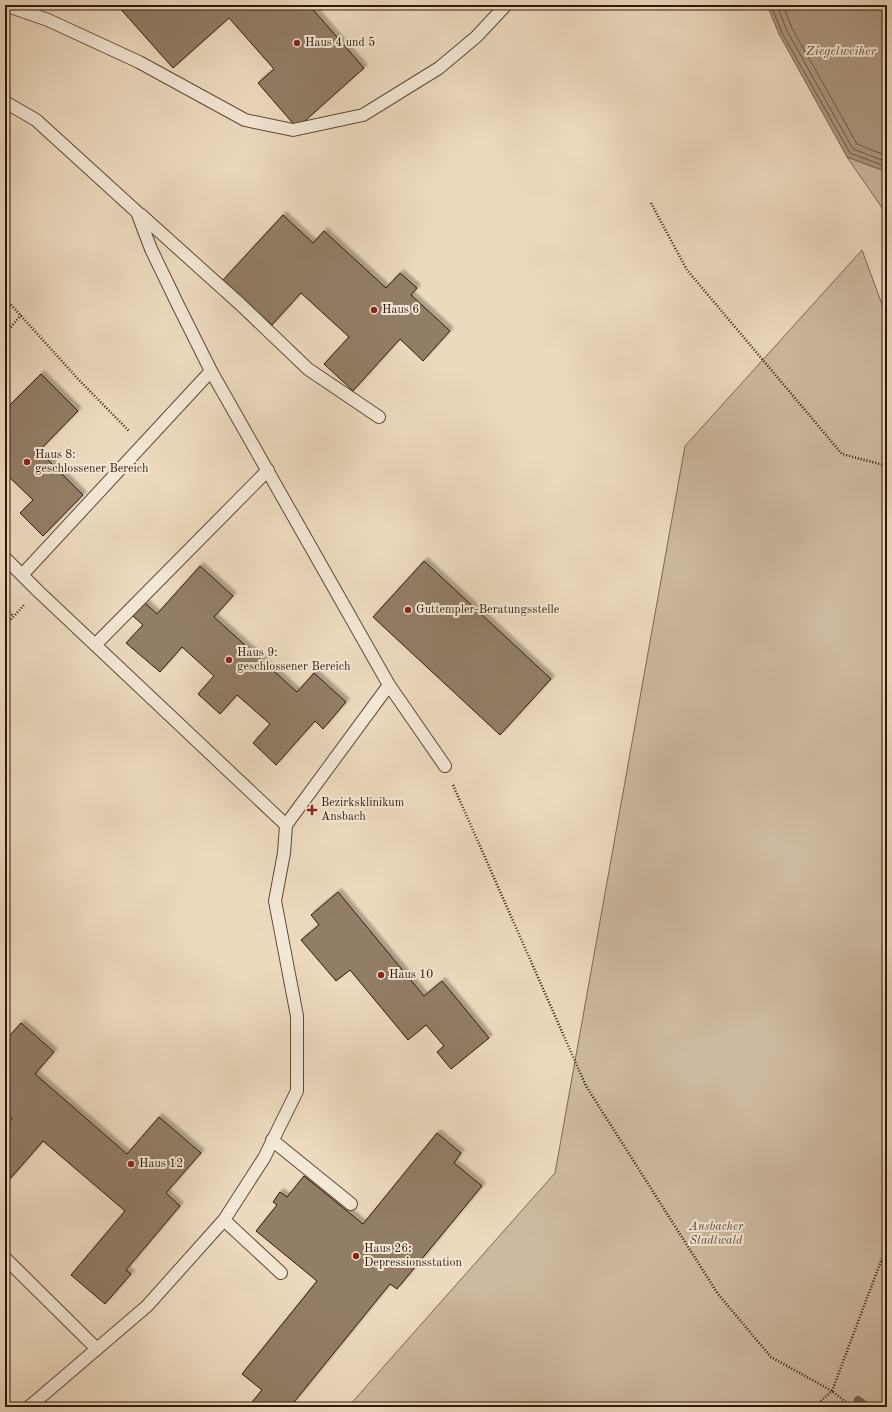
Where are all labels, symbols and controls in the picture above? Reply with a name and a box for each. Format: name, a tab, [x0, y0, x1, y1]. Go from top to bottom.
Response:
place label: Haus 4 und 5	[305, 36, 375, 49]
marker: Haus 4 und 5	[292, 38, 302, 48]
water label: Ziegelweiher	[806, 45, 877, 58]
place label: Haus 6	[382, 304, 419, 316]
marker: Haus 6	[369, 305, 379, 315]
place label: Haus 8: geschlossener Bereich	[35, 449, 149, 475]
marker: Haus 8: geschlossener Bereich	[22, 457, 32, 467]
place label: Guttempler-Beratungsstelle	[416, 604, 560, 616]
marker: Guttempler-Beratungsstelle	[403, 605, 413, 615]
place label: Haus 9: geschlossener Bereich	[237, 647, 351, 673]
marker: Haus 9: geschlossener Bereich	[224, 655, 234, 665]
place label: Bezirksklinikum Ansbach	[321, 797, 405, 823]
marker: Bezirksklinikum Ansbach	[306, 804, 318, 816]
place label: Haus 10	[389, 969, 433, 981]
marker: Haus 10	[376, 970, 386, 980]
place label: Haus 12	[139, 1158, 183, 1170]
marker: Haus 12	[126, 1159, 136, 1169]
park label: Ansbacher Stadtwald	[688, 1221, 744, 1247]
place label: Haus 26: Depressionsstation	[364, 1243, 463, 1269]
marker: Haus 26: Depressionsstation	[351, 1251, 361, 1261]

